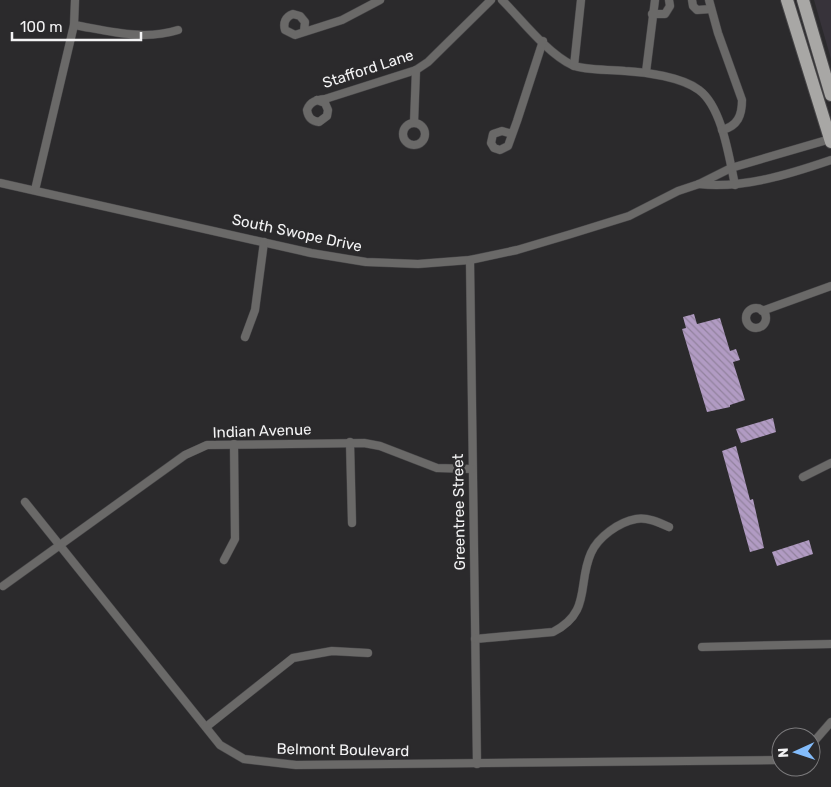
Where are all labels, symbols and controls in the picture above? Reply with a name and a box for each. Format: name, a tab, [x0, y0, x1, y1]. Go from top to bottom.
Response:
scale bar	[12, 10, 141, 42]
text: 100 m	[20, 18, 62, 36]
street label: Stafford Lane	[320, 46, 416, 92]
street label: South Swope Drive	[230, 210, 364, 256]
street label: Indian Avenue	[212, 420, 312, 442]
street label: Greentree Street	[449, 453, 469, 571]
north arrow	[771, 727, 821, 777]
street label: Belmont Boulevard	[276, 740, 410, 760]
text: N	[775, 747, 792, 758]

